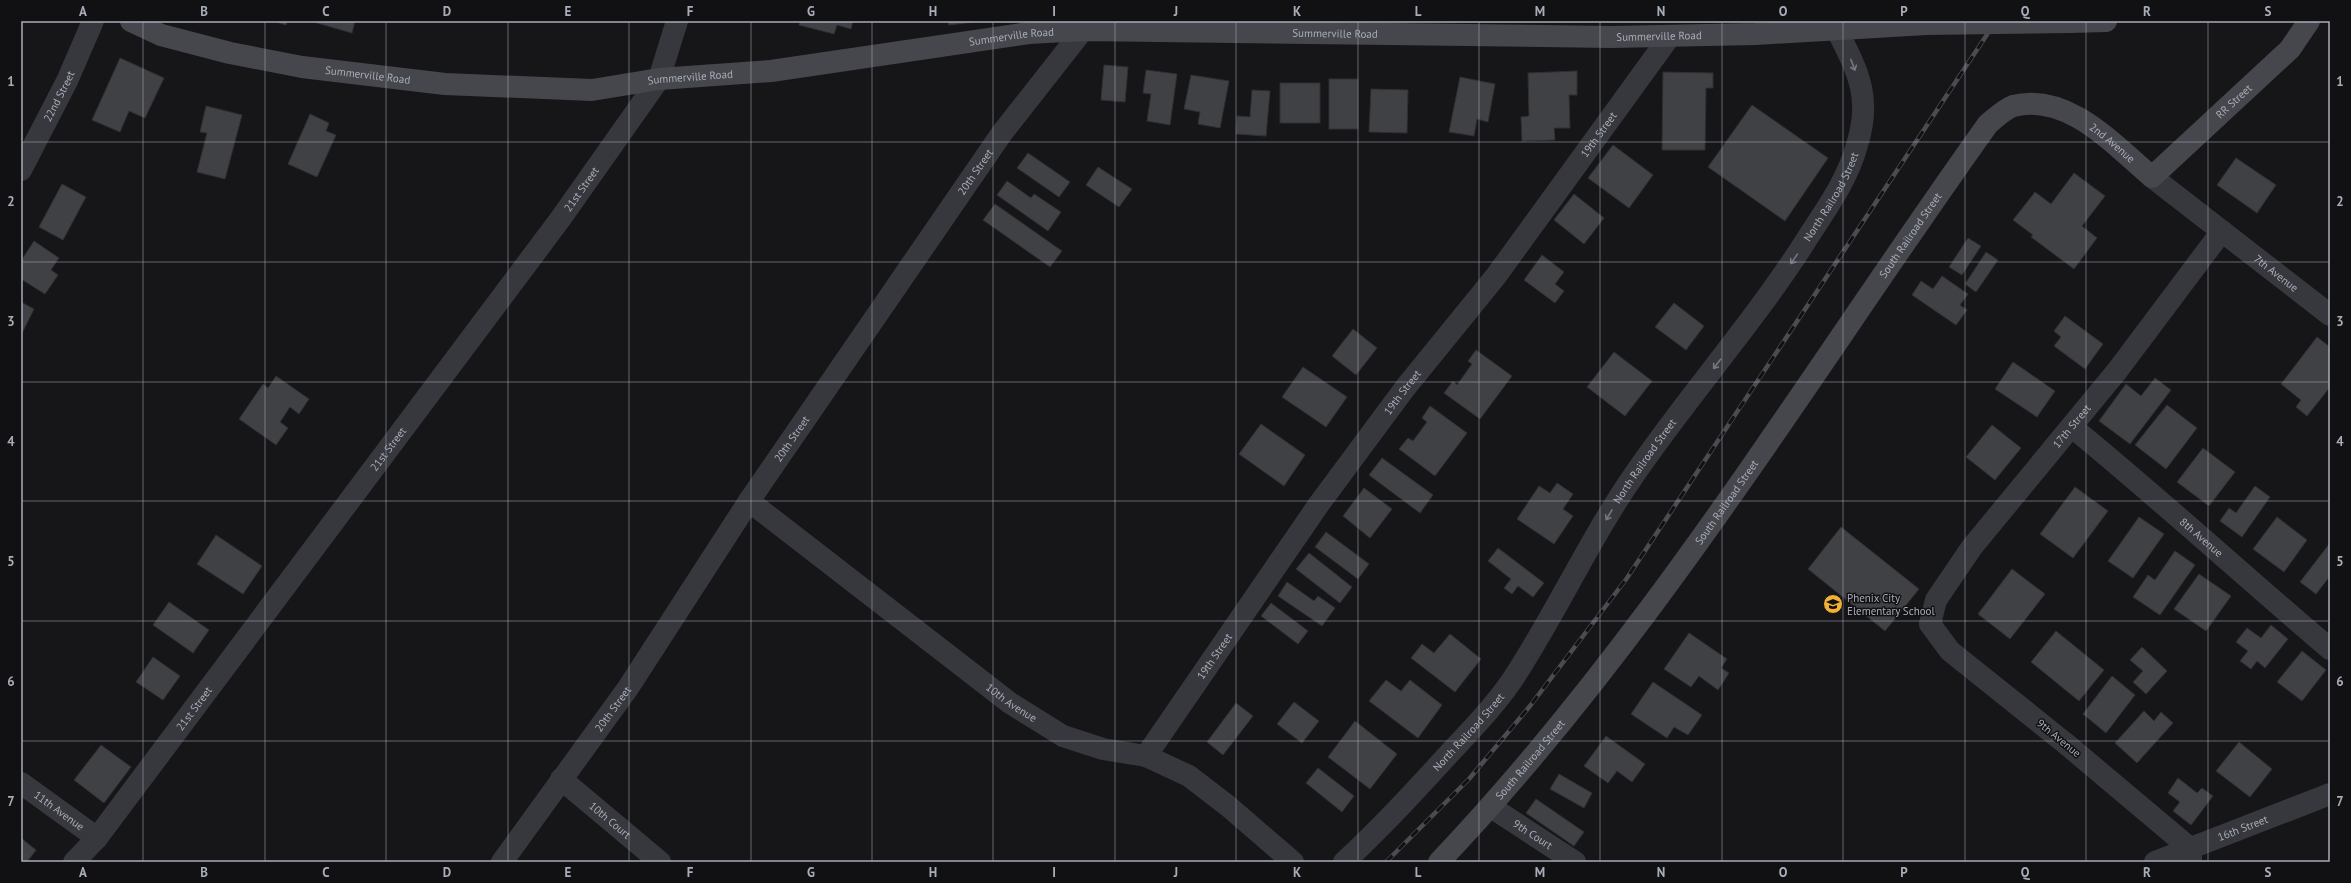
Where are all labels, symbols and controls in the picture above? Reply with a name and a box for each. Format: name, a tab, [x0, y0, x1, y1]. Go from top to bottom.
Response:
text: A	[79, 3, 87, 20]
text: B	[200, 3, 208, 20]
text: C	[322, 3, 330, 20]
text: D	[443, 3, 451, 20]
text: E	[565, 3, 572, 20]
text: F	[687, 3, 694, 20]
text: G	[807, 3, 815, 20]
text: H	[929, 3, 937, 20]
text: I	[1052, 3, 1056, 20]
text: J	[1173, 3, 1178, 20]
text: K	[1293, 3, 1301, 20]
text: L	[1415, 3, 1422, 20]
text: M	[1535, 3, 1545, 20]
text: N	[1657, 3, 1665, 20]
text: O	[1779, 3, 1788, 20]
text: P	[1900, 3, 1908, 20]
text: Q	[2021, 3, 2031, 20]
text: R	[2143, 3, 2151, 20]
text: S	[2265, 3, 2272, 20]
street label: Summerville Road	[968, 25, 1054, 49]
street label: Summerville Road	[1292, 26, 1378, 41]
street label: Summerville Road	[1616, 28, 1702, 44]
one-way arrow	[1850, 58, 1858, 70]
street label: Summerville Road	[324, 63, 411, 87]
street label: Summerville Road	[646, 67, 733, 88]
street label: 22nd Street	[40, 69, 78, 124]
text: 1	[7, 73, 15, 90]
text: 1	[2336, 73, 2344, 90]
street label: RR Street	[2213, 81, 2255, 121]
street label: 19th Street	[1577, 109, 1620, 160]
street label: 2nd Avenue	[2087, 120, 2138, 166]
street label: 20th Street	[955, 146, 996, 198]
street label: North Railroad Street	[1800, 150, 1861, 244]
street label: 21st Street	[561, 164, 602, 214]
street label: South Railroad Street	[1876, 190, 1945, 281]
text: 2	[7, 193, 15, 210]
text: 2	[2336, 193, 2344, 210]
street label: 7th Avenue	[2251, 252, 2301, 295]
one-way arrow	[1790, 254, 1798, 265]
text: 3	[7, 313, 15, 330]
text: 3	[2336, 313, 2344, 330]
one-way arrow	[1713, 358, 1721, 369]
street label: 19th Street	[1381, 367, 1424, 417]
street label: 17th Street	[2050, 401, 2094, 451]
street label: 20th Street	[771, 413, 813, 465]
street label: North Railroad Street	[1610, 416, 1679, 506]
street label: 21st Street	[367, 424, 409, 474]
text: 4	[7, 433, 15, 450]
text: 4	[2336, 433, 2344, 450]
street label: South Railroad Street	[1692, 457, 1761, 547]
one-way arrow	[1605, 509, 1613, 520]
street label: 8th Avenue	[2177, 515, 2226, 560]
text: 5	[7, 553, 15, 570]
text: 5	[2336, 553, 2344, 570]
place label: Phenix City Elementary School	[1847, 591, 1935, 618]
school or university icon: Phenix City Elementary School	[1822, 593, 1844, 615]
street label: 19th Street	[1194, 630, 1235, 682]
text: 6	[7, 673, 15, 690]
text: 6	[2336, 673, 2344, 690]
street label: 10th Avenue	[983, 680, 1040, 725]
street label: 21st Street	[173, 683, 215, 733]
street label: 20th Street	[592, 683, 634, 734]
street label: North Railroad Street	[1430, 690, 1507, 774]
street label: 9th Avenue	[2034, 716, 2084, 760]
street label: South Railroad Street	[1492, 717, 1568, 803]
street label: 11th Avenue	[31, 788, 87, 834]
text: 7	[7, 793, 15, 810]
text: 7	[2336, 793, 2344, 810]
street label: 10th Court	[586, 799, 634, 842]
street label: 16th Street	[2215, 812, 2270, 844]
street label: 9th Court	[1510, 816, 1555, 853]
text: A	[79, 864, 87, 881]
text: B	[200, 864, 208, 881]
text: C	[322, 864, 330, 881]
text: D	[443, 864, 451, 881]
text: E	[565, 864, 572, 881]
text: F	[687, 864, 694, 881]
text: G	[807, 864, 815, 881]
text: H	[929, 864, 937, 881]
text: I	[1052, 864, 1056, 881]
text: J	[1173, 864, 1178, 881]
text: K	[1293, 864, 1301, 881]
text: L	[1415, 864, 1422, 881]
text: M	[1535, 864, 1545, 881]
text: N	[1657, 864, 1665, 881]
text: O	[1779, 864, 1788, 881]
text: P	[1900, 864, 1908, 881]
text: Q	[2021, 864, 2031, 881]
text: R	[2143, 864, 2151, 881]
text: S	[2265, 864, 2272, 881]

